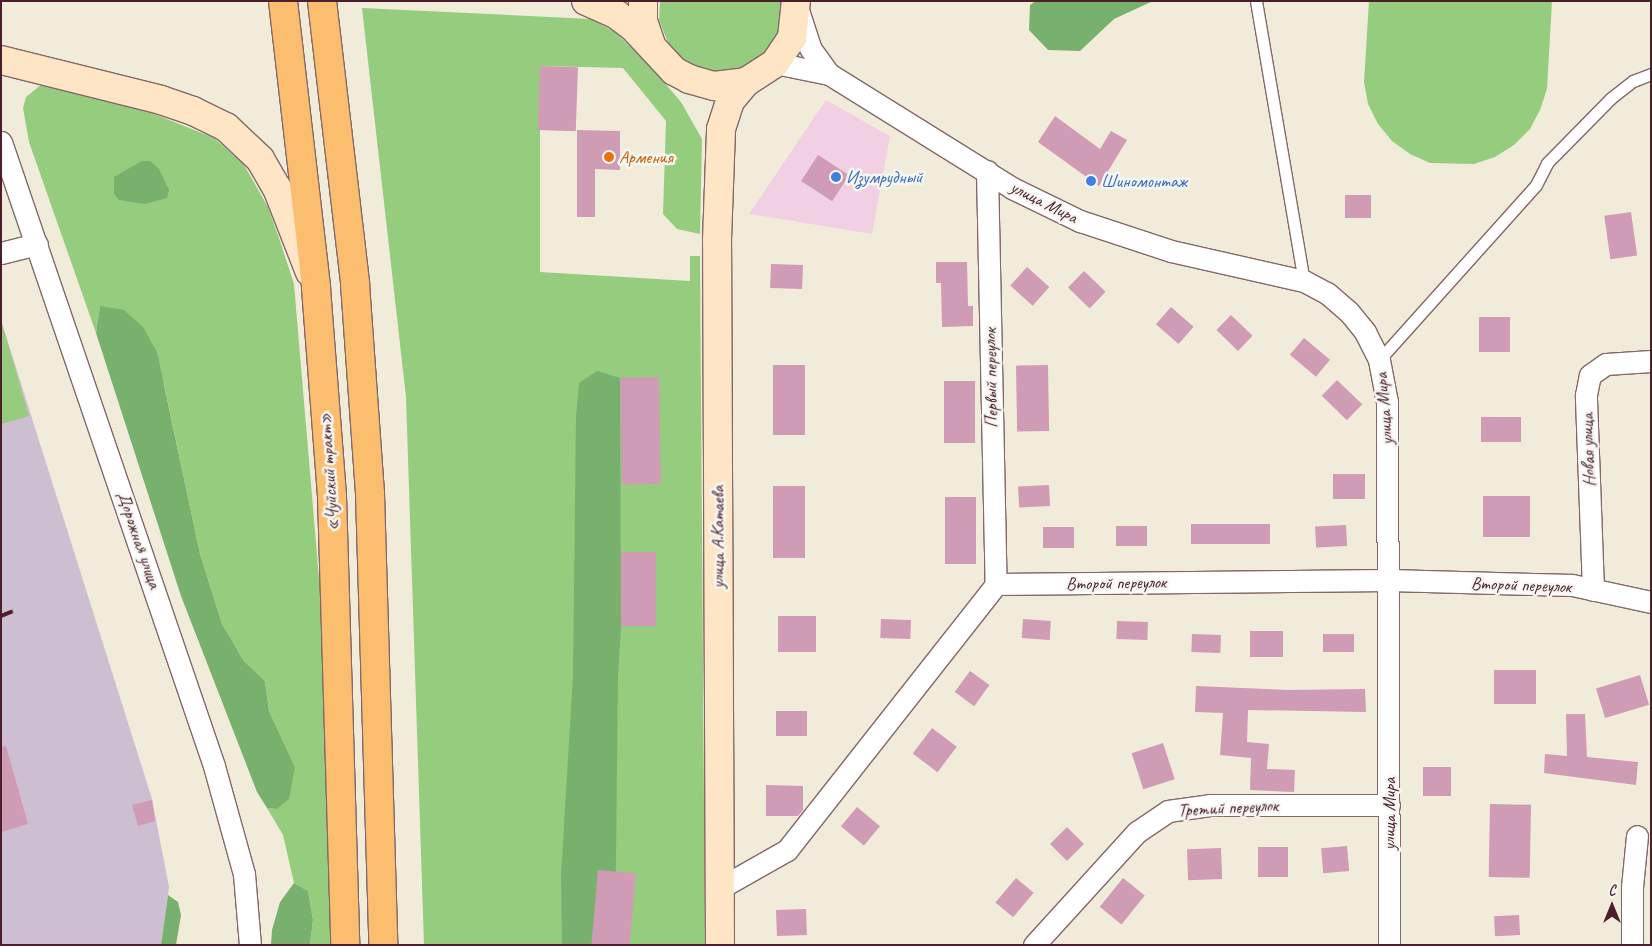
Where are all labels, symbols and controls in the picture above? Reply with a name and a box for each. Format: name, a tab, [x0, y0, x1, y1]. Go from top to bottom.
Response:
place label: Армения	[619, 146, 673, 168]
marker: Армения	[603, 151, 615, 163]
place label: Изумрудный	[846, 166, 922, 188]
place label: Шиномонтаж	[1101, 170, 1187, 192]
marker: Изумрудный	[830, 171, 842, 183]
marker: Шиномонтаж	[1085, 175, 1097, 187]
street label: улица Мира	[1007, 176, 1081, 228]
street label: Первый переулок	[979, 328, 1003, 428]
street label: улица Мира	[1370, 372, 1398, 446]
street label: «Чуйский тракт»	[314, 412, 344, 532]
street label: Новая улица	[1576, 413, 1600, 487]
street label: улица А.Катаева	[707, 486, 729, 588]
street label: Дорожная улица	[112, 488, 166, 592]
street label: Второй переулок	[1066, 571, 1166, 595]
street label: Второй переулок	[1471, 572, 1571, 598]
street label: улица Мира	[1378, 778, 1400, 850]
street label: Третий переулок	[1177, 795, 1279, 821]
north arrow	[1587, 881, 1637, 931]
text: С	[1609, 882, 1615, 899]

